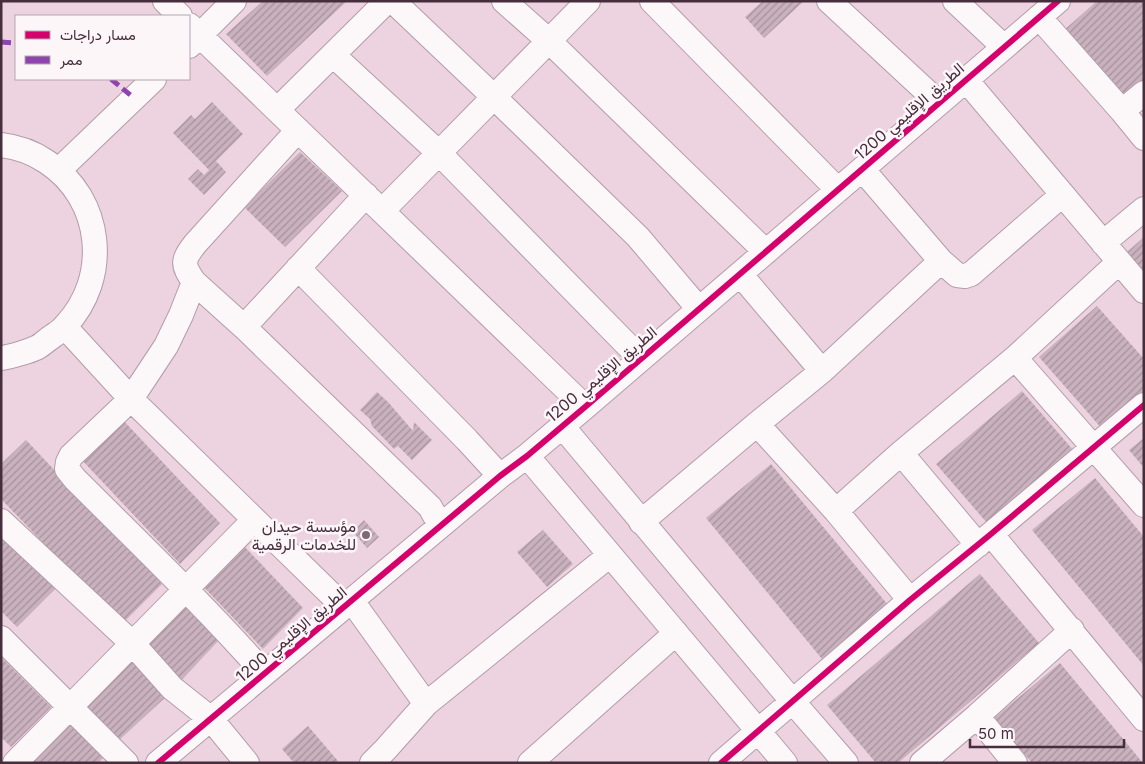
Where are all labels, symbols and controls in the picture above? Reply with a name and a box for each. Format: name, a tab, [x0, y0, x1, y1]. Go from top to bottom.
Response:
legend	[15, 15, 190, 80]
text: مسار دراجات	[60, 25, 136, 44]
text: ممر	[59, 50, 82, 69]
street label: الطريق الإقليمي 1200	[850, 58, 971, 167]
street label: الطريق الإقليمي 1200	[541, 322, 663, 429]
place label: مؤسسة حيدان للخدمات الرقمية	[252, 516, 356, 555]
marker: مؤسسة حيدان للخدمات الرقمية	[360, 529, 372, 541]
street label: الطريق الإقليمي 1200	[231, 582, 353, 689]
scale bar	[970, 716, 1124, 748]
text: 50 m	[978, 724, 1014, 743]

